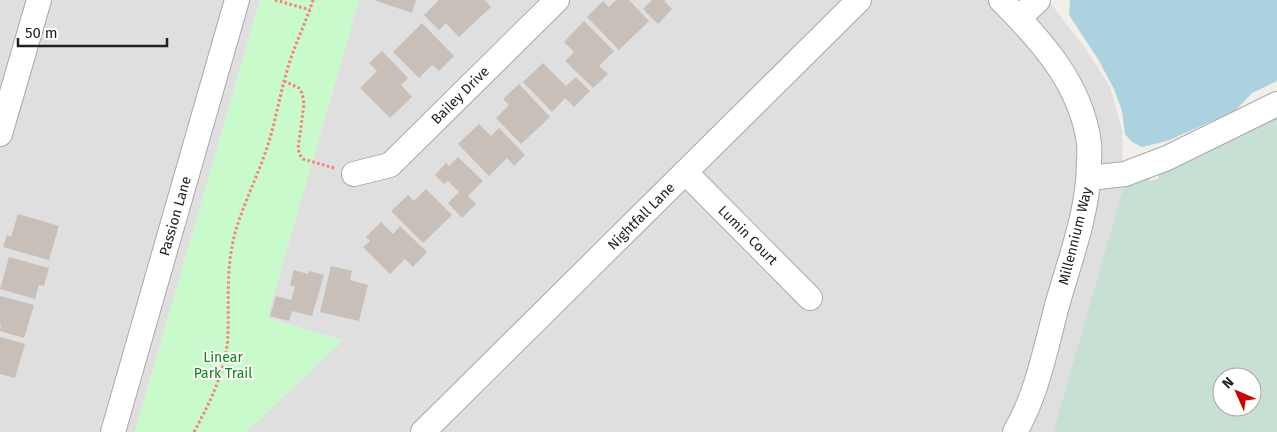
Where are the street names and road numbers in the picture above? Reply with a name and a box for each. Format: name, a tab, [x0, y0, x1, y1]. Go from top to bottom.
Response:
street label: Bailey Drive	[428, 63, 493, 128]
street label: Passion Lane	[156, 174, 195, 258]
street label: Nightfall Lane	[604, 179, 679, 254]
street label: Millennium Way	[1055, 185, 1096, 287]
street label: Lumin Court	[714, 202, 782, 269]

